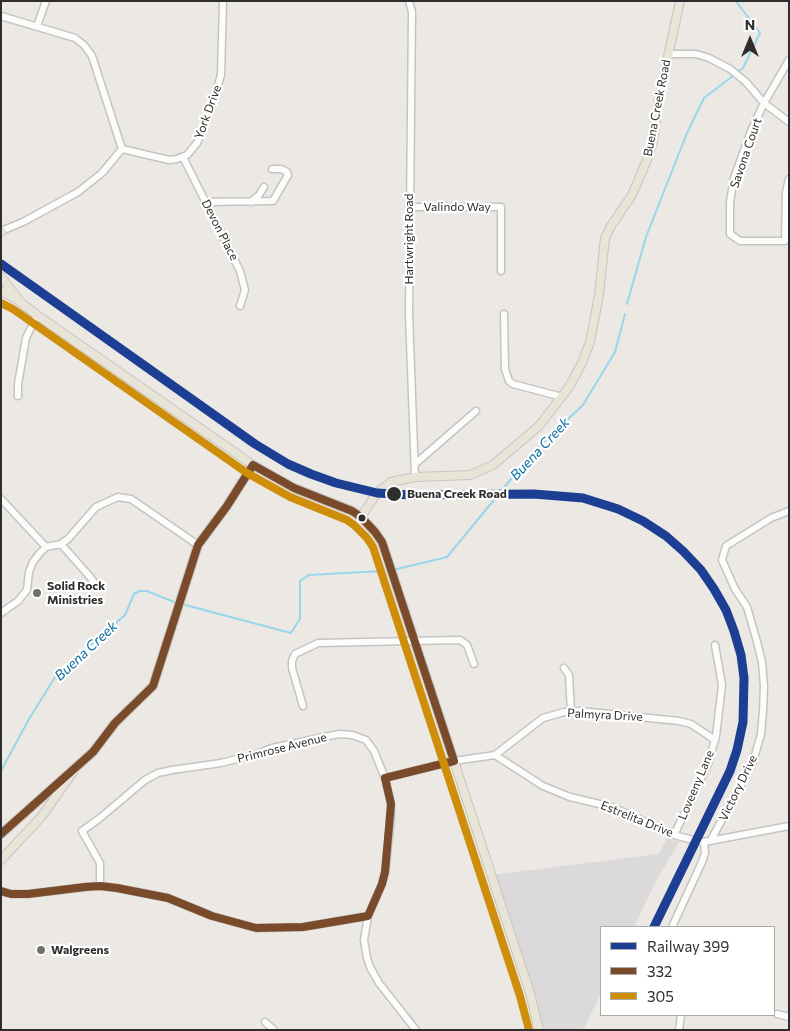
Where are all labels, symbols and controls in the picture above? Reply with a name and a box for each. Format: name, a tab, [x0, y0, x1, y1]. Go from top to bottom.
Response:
north arrow	[725, 15, 775, 65]
text: N	[745, 16, 755, 33]
street label: Buena Creek Road	[641, 58, 673, 158]
street label: York Drive	[192, 83, 224, 141]
street label: Savona Court	[727, 116, 765, 190]
street label: Hartwright Road	[402, 193, 416, 285]
street label: Devon Place	[199, 197, 241, 263]
street label: Valindo Way	[423, 200, 491, 214]
water label: Buena Creek	[507, 414, 573, 484]
marker: Buena Creek Road	[385, 485, 403, 503]
place label: Buena Creek Road	[407, 487, 507, 501]
unlabelled marker	[357, 513, 367, 523]
place label: Solid Rock Ministries	[47, 579, 105, 607]
marker: Solid Rock Ministries	[31, 587, 43, 599]
water label: Buena Creek	[51, 618, 121, 684]
street label: Palmyra Drive	[567, 706, 643, 724]
street label: Primrose Avenue	[236, 730, 328, 766]
street label: Loveeny Lane	[675, 748, 717, 822]
street label: Victory Drive	[716, 753, 760, 823]
street label: Estrelita Drive	[599, 798, 675, 840]
legend	[600, 926, 775, 1016]
text: Railway 399	[647, 937, 729, 955]
place label: Walgreens	[51, 943, 109, 957]
marker: Walgreens	[35, 944, 47, 956]
text: 332	[647, 962, 672, 980]
text: 305	[647, 987, 674, 1005]

